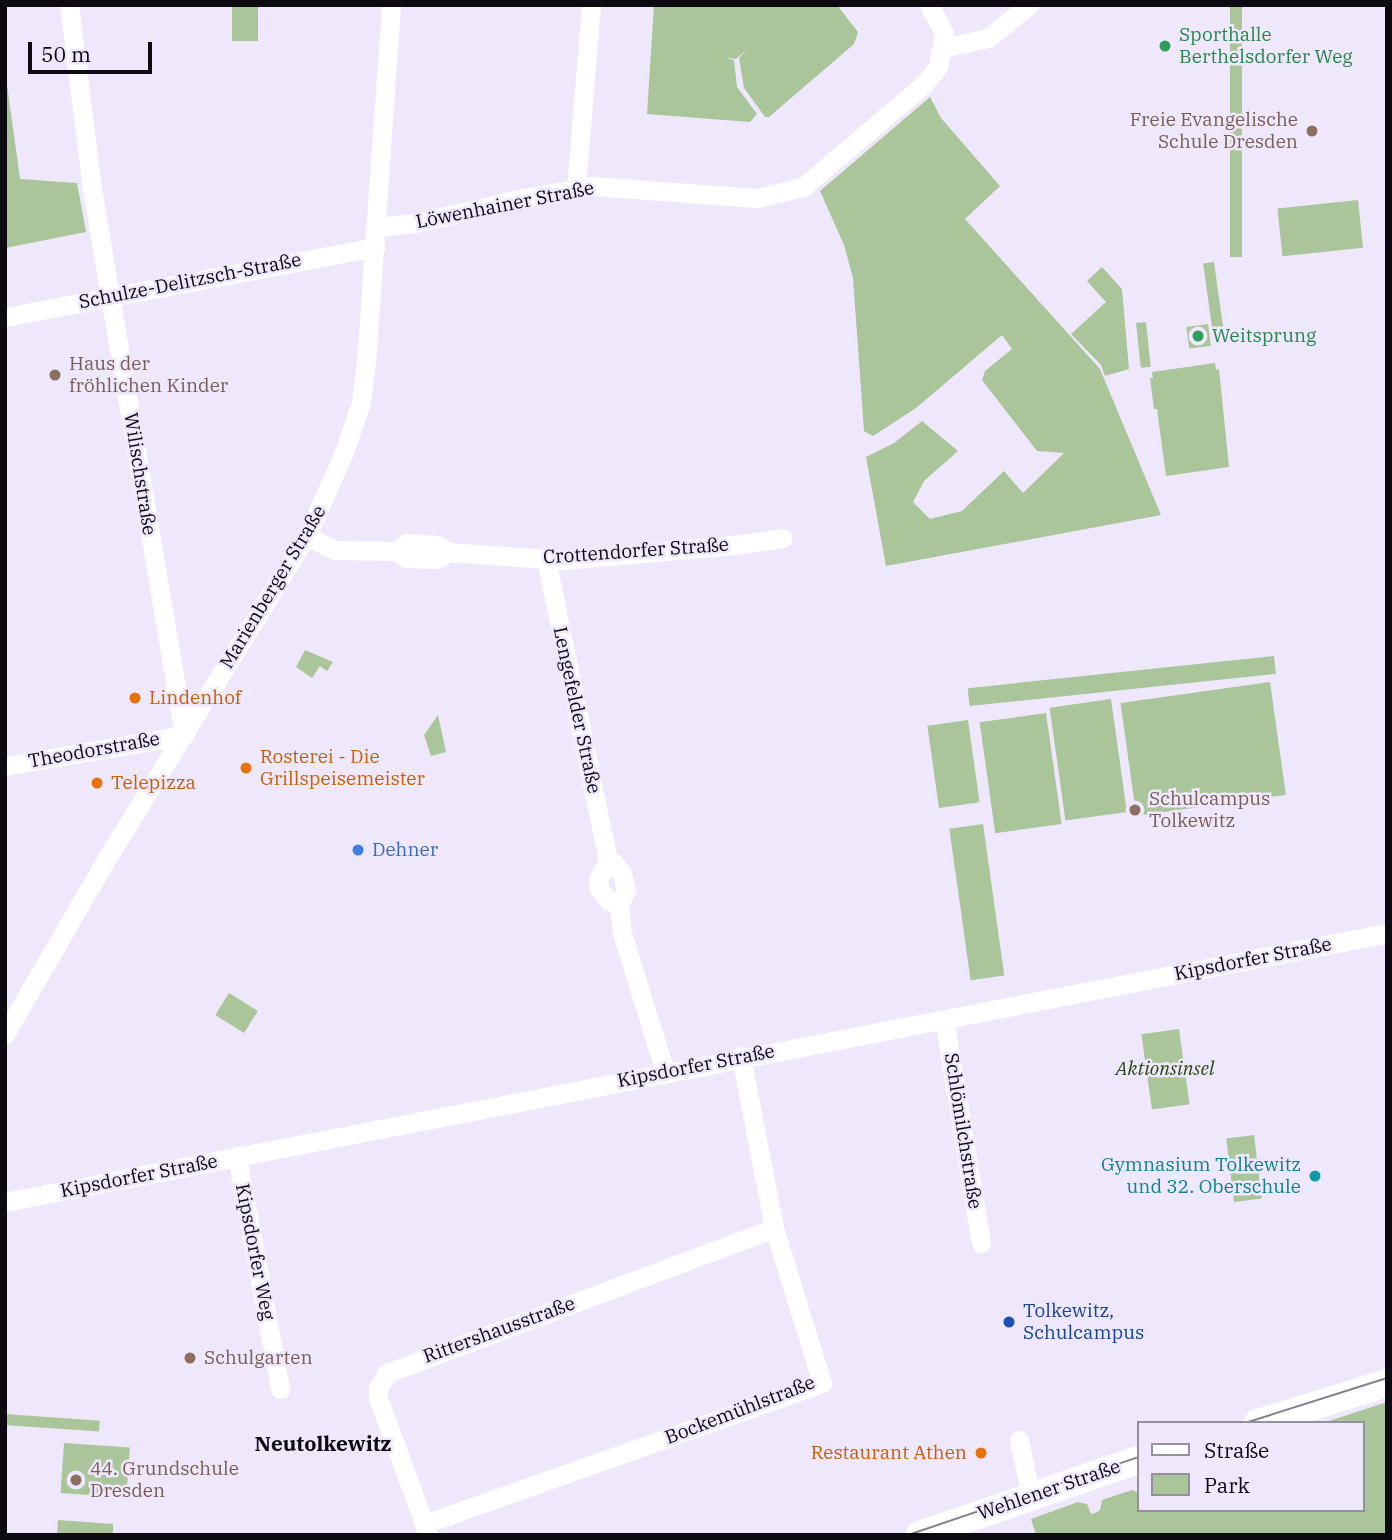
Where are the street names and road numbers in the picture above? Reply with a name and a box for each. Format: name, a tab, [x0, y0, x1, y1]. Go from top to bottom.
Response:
street label: Löwenhainer Straße	[414, 177, 596, 233]
street label: Schulze-Delitzsch-Straße	[77, 248, 303, 314]
street label: Wilischstraße	[119, 411, 161, 537]
street label: Marienberger Straße	[215, 501, 331, 673]
street label: Crottendorfer Straße	[542, 533, 730, 569]
street label: Lengefelder Straße	[548, 625, 606, 795]
street label: Theodorstraße	[27, 727, 161, 773]
street label: Kipsdorfer Straße	[1172, 933, 1334, 985]
street label: Kipsdorfer Straße	[615, 1040, 777, 1092]
street label: Schlömilchstraße	[939, 1051, 987, 1211]
street label: Kipsdorfer Straße	[58, 1150, 220, 1202]
street label: Kipsdorfer Weg	[231, 1182, 279, 1322]
street label: Rittershausstraße	[420, 1292, 578, 1368]
street label: Bockemühlstraße	[662, 1371, 818, 1449]
street label: Wehlener Straße	[975, 1455, 1123, 1525]

